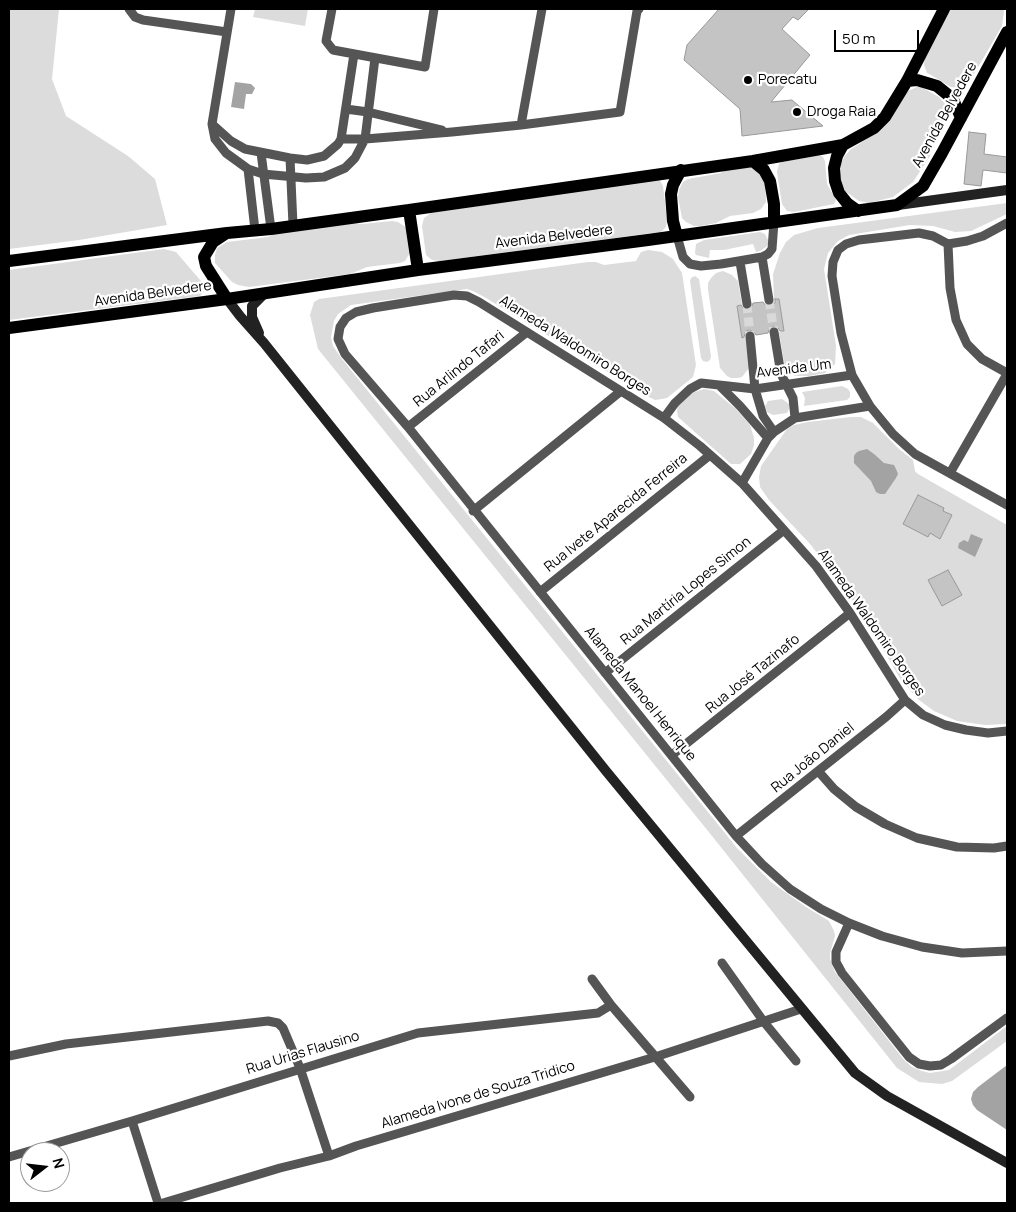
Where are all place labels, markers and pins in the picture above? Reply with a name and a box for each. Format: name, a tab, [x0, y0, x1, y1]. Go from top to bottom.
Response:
place label: Porecatu	[758, 72, 817, 88]
marker: Porecatu	[742, 74, 754, 86]
place label: Droga Raia	[807, 104, 876, 120]
marker: Droga Raia	[791, 106, 803, 118]

